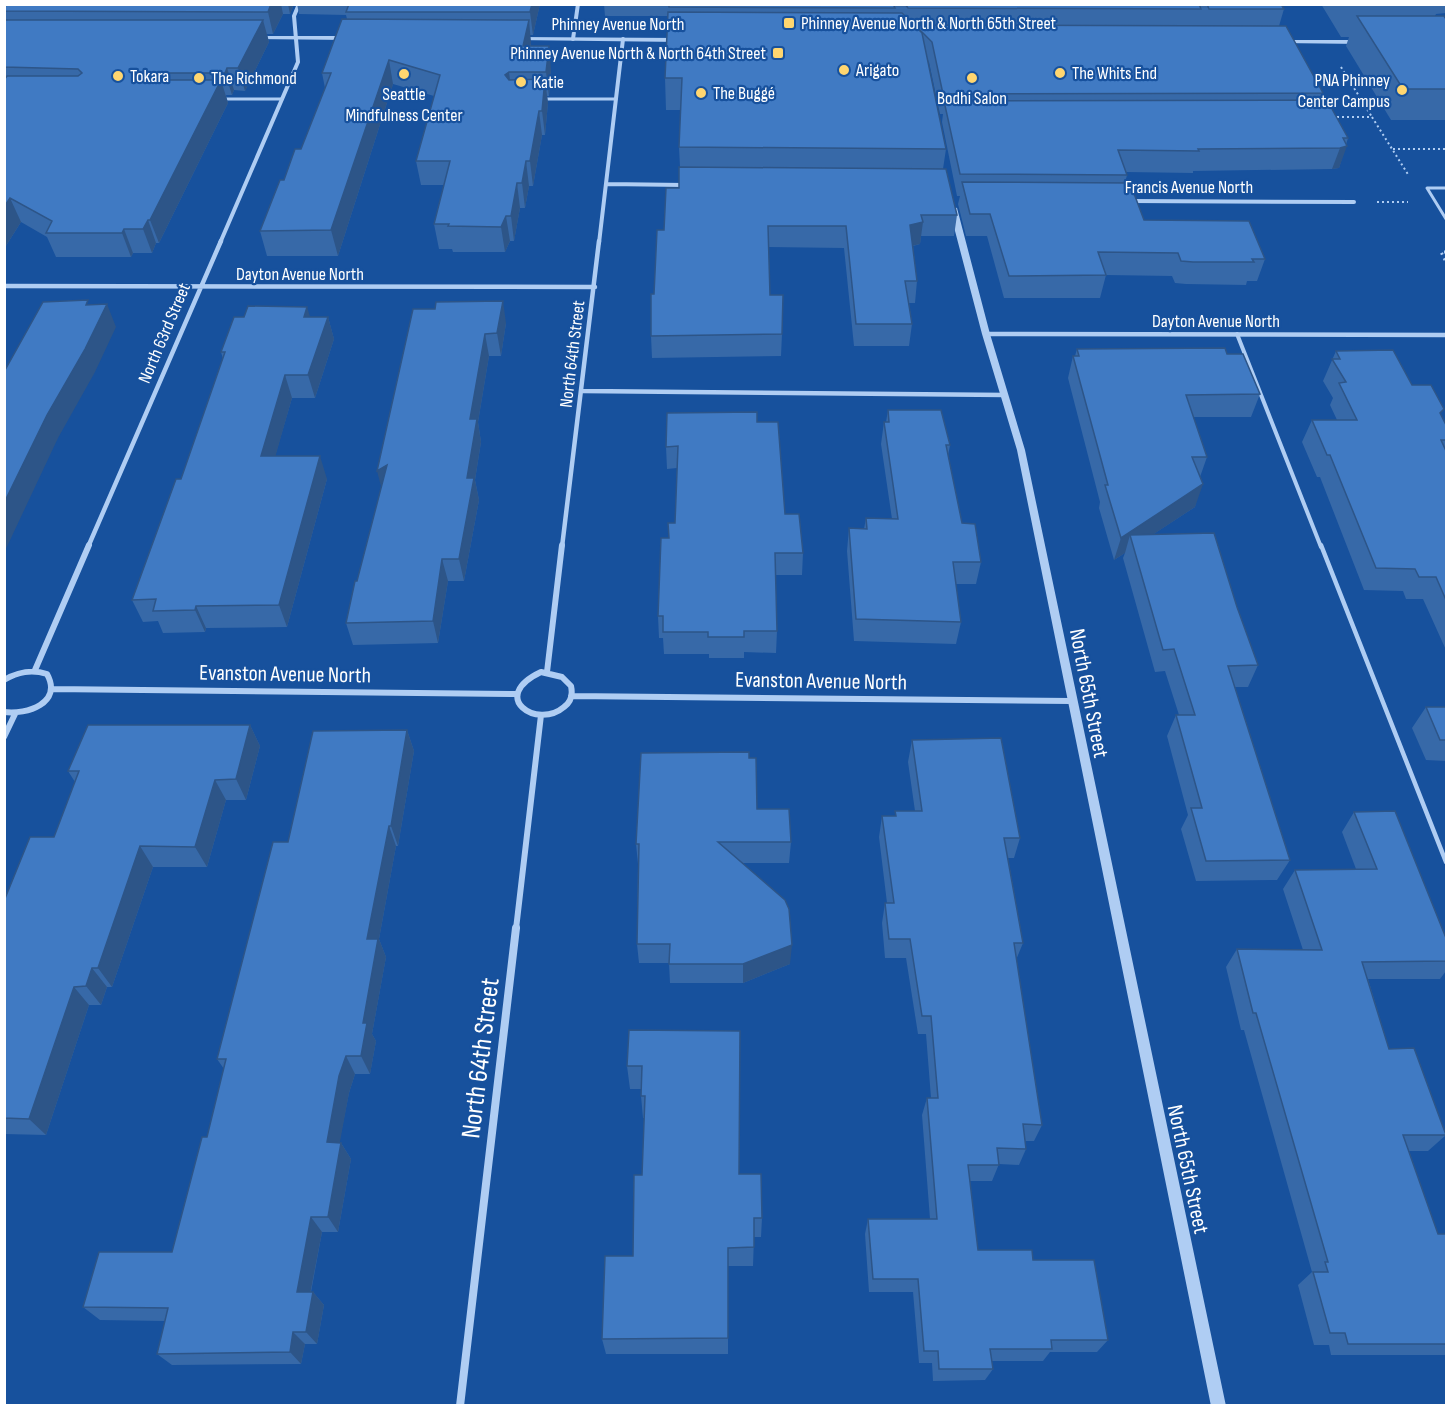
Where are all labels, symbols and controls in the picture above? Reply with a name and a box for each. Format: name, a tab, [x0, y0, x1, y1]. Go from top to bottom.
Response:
place label: Phinney Avenue North & North 65th Street	[801, 13, 1057, 34]
street label: Phinney Avenue North	[551, 14, 685, 35]
marker: Phinney Avenue North & North 65th Street	[782, 16, 796, 30]
place label: Phinney Avenue North & North 64th Street	[510, 43, 767, 64]
marker: Phinney Avenue North & North 64th Street	[771, 46, 785, 60]
place label: Arigato	[855, 60, 899, 81]
marker: Arigato	[837, 63, 851, 77]
place label: The Whits End	[1072, 63, 1157, 84]
place label: Tokara	[130, 66, 169, 87]
marker: The Whits End	[1053, 66, 1067, 80]
marker: Seattle Mindfulness Center	[397, 67, 411, 81]
place label: The Richmond	[211, 68, 297, 89]
marker: Tokara	[111, 69, 125, 83]
place label: PNA Phinney Center Campus	[1297, 70, 1390, 112]
marker: The Richmond	[192, 71, 206, 85]
marker: Bodhi Salon	[965, 71, 979, 85]
place label: Katie	[533, 72, 564, 93]
marker: Katie	[514, 75, 528, 89]
place label: The Buggé	[713, 83, 775, 104]
marker: PNA Phinney Center Campus	[1395, 83, 1409, 97]
place label: Seattle Mindfulness Center	[345, 84, 463, 126]
marker: The Buggé	[694, 86, 708, 100]
place label: Bodhi Salon	[937, 88, 1007, 109]
street label: Francis Avenue North	[1125, 177, 1253, 198]
street label: Dayton Avenue North	[236, 264, 364, 285]
street label: North 63rd Street	[134, 280, 195, 386]
street label: North 64th Street	[556, 299, 590, 409]
street label: Dayton Avenue North	[1152, 311, 1280, 332]
street label: North 65th Street	[1063, 626, 1114, 760]
street label: Evanston Avenue North	[199, 660, 371, 689]
street label: Evanston Avenue North	[735, 667, 907, 696]
street label: North 64th Street	[455, 976, 507, 1140]
street label: North 65th Street	[1161, 1102, 1214, 1236]

